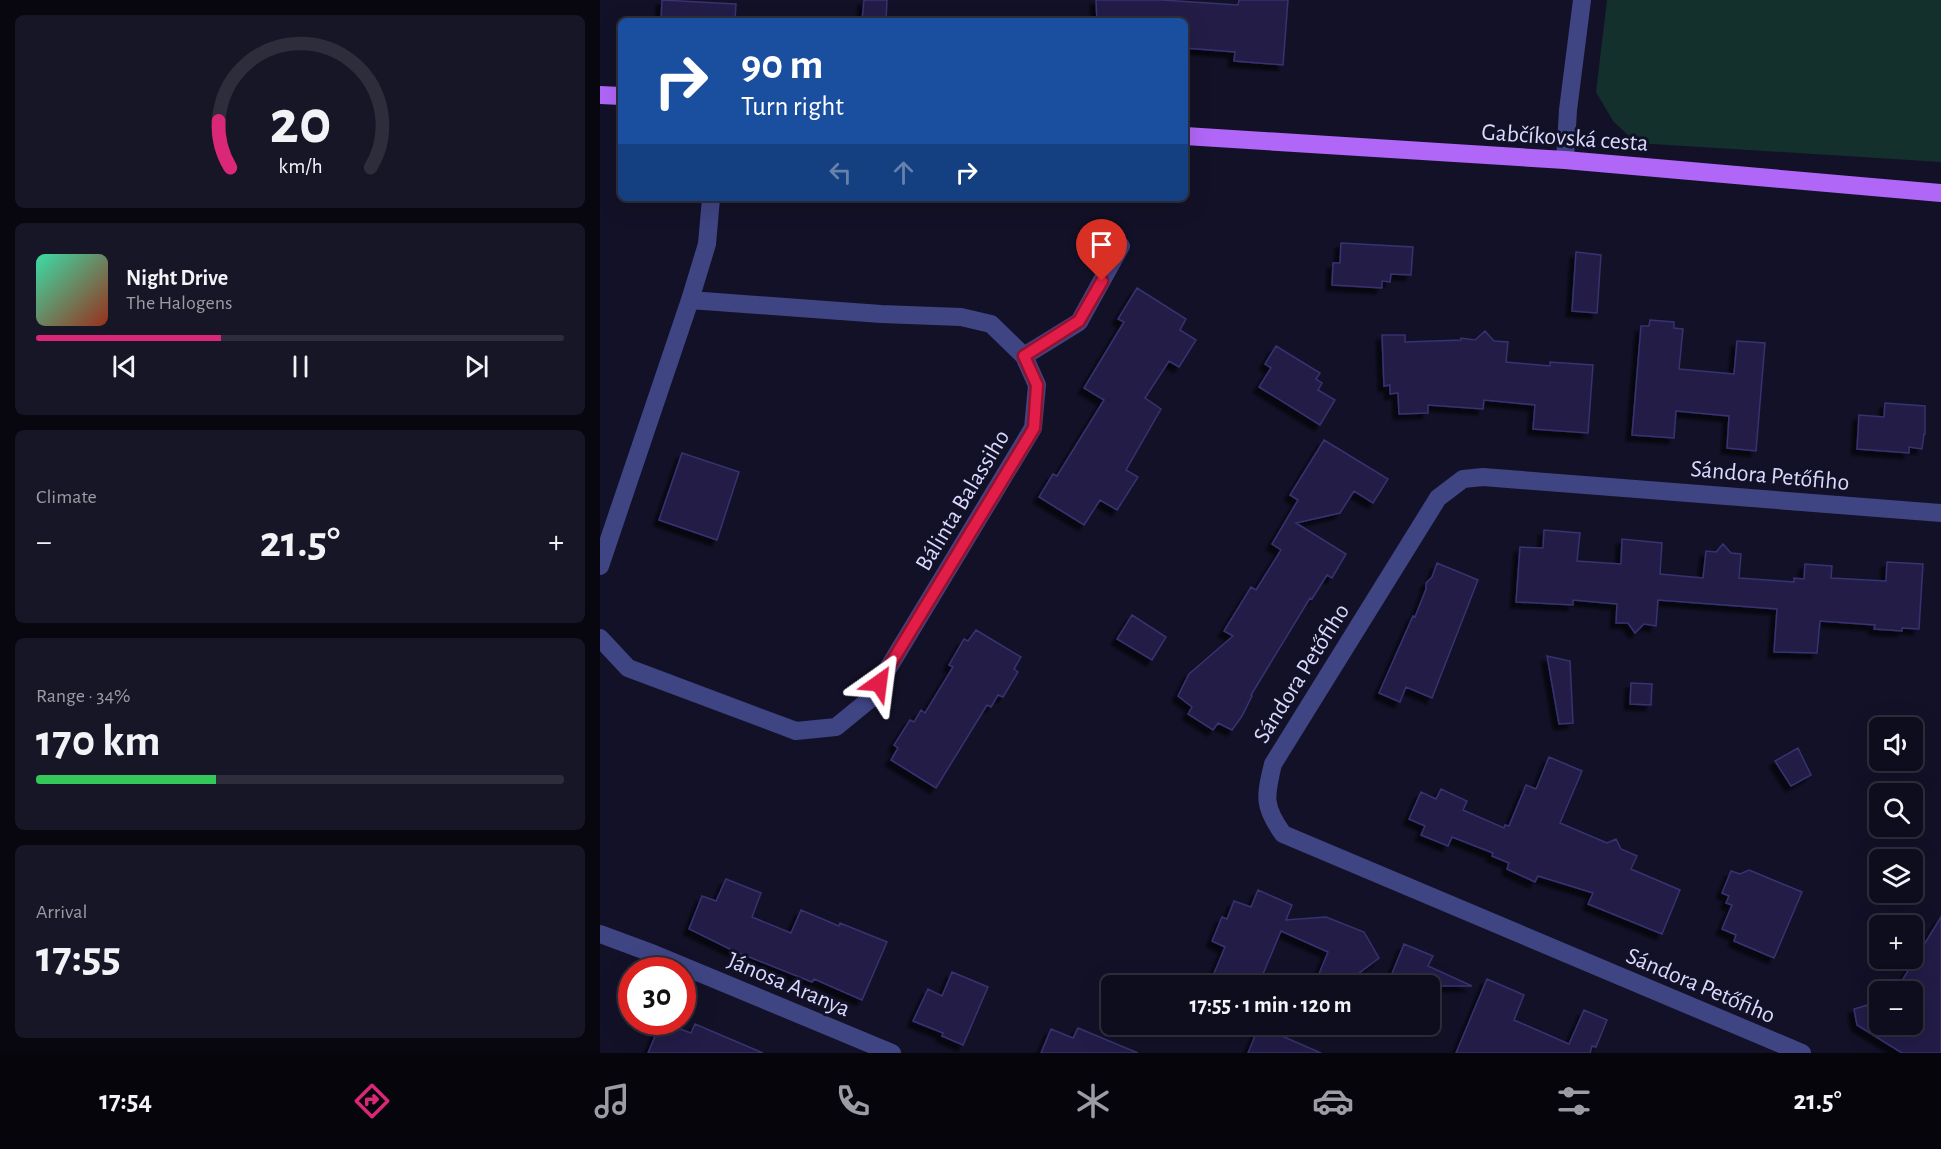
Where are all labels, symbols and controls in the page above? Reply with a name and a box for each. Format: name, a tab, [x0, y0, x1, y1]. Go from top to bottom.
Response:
icon: right	[642, 42, 720, 120]
text: 90 m	[741, 44, 823, 86]
text: 20	[269, 92, 331, 154]
text: Turn right	[741, 93, 844, 120]
street label: Gabčíkovská cesta	[1481, 120, 1649, 156]
icon: left	[824, 156, 857, 189]
icon: ahead	[887, 156, 920, 189]
icon: right	[950, 156, 983, 189]
text: km/h	[278, 157, 322, 178]
pin	[1076, 219, 1127, 281]
icon: arrive	[1085, 228, 1118, 261]
text: Night Drive	[126, 267, 228, 289]
text: The Halogens	[126, 293, 232, 313]
icon: previous	[108, 350, 141, 383]
icon: pause	[284, 350, 317, 383]
icon: next	[460, 350, 493, 383]
street label: Bálinta Balassiho	[911, 426, 1014, 575]
street label: Sándora Petőfiho	[1689, 457, 1850, 495]
text: Climate	[36, 487, 97, 507]
text: 21.5°	[260, 520, 340, 565]
text: −	[36, 526, 52, 559]
text: +	[548, 526, 564, 559]
street label: Sándora Petőfiho	[1249, 600, 1354, 747]
position arrow	[847, 651, 911, 715]
text: Range · 34%	[36, 686, 131, 706]
map controls	[1869, 717, 1923, 1035]
button: sound	[1869, 717, 1923, 771]
text: 170 km	[36, 719, 160, 764]
button: search	[1869, 783, 1923, 837]
button: layers	[1869, 849, 1923, 903]
text: Arrival	[36, 902, 87, 922]
button: +	[1869, 915, 1923, 969]
text: 17:55	[36, 935, 121, 980]
street label: Sándora Petőfiho	[1623, 944, 1779, 1028]
street label: Jánosa Aranya	[724, 948, 853, 1022]
speed limit sign: 30	[618, 957, 696, 1035]
button: −	[1869, 981, 1923, 1035]
text: 17:55 · 1 min · 120 m	[1189, 994, 1352, 1016]
icon: directions	[351, 1080, 393, 1122]
icon: music	[591, 1080, 633, 1122]
icon: phone	[832, 1080, 874, 1122]
icon: climate	[1072, 1080, 1114, 1122]
icon: car	[1312, 1080, 1354, 1122]
icon: filters	[1553, 1080, 1595, 1122]
text: 17:54	[99, 1087, 152, 1114]
text: 21.5°	[1793, 1087, 1842, 1114]

